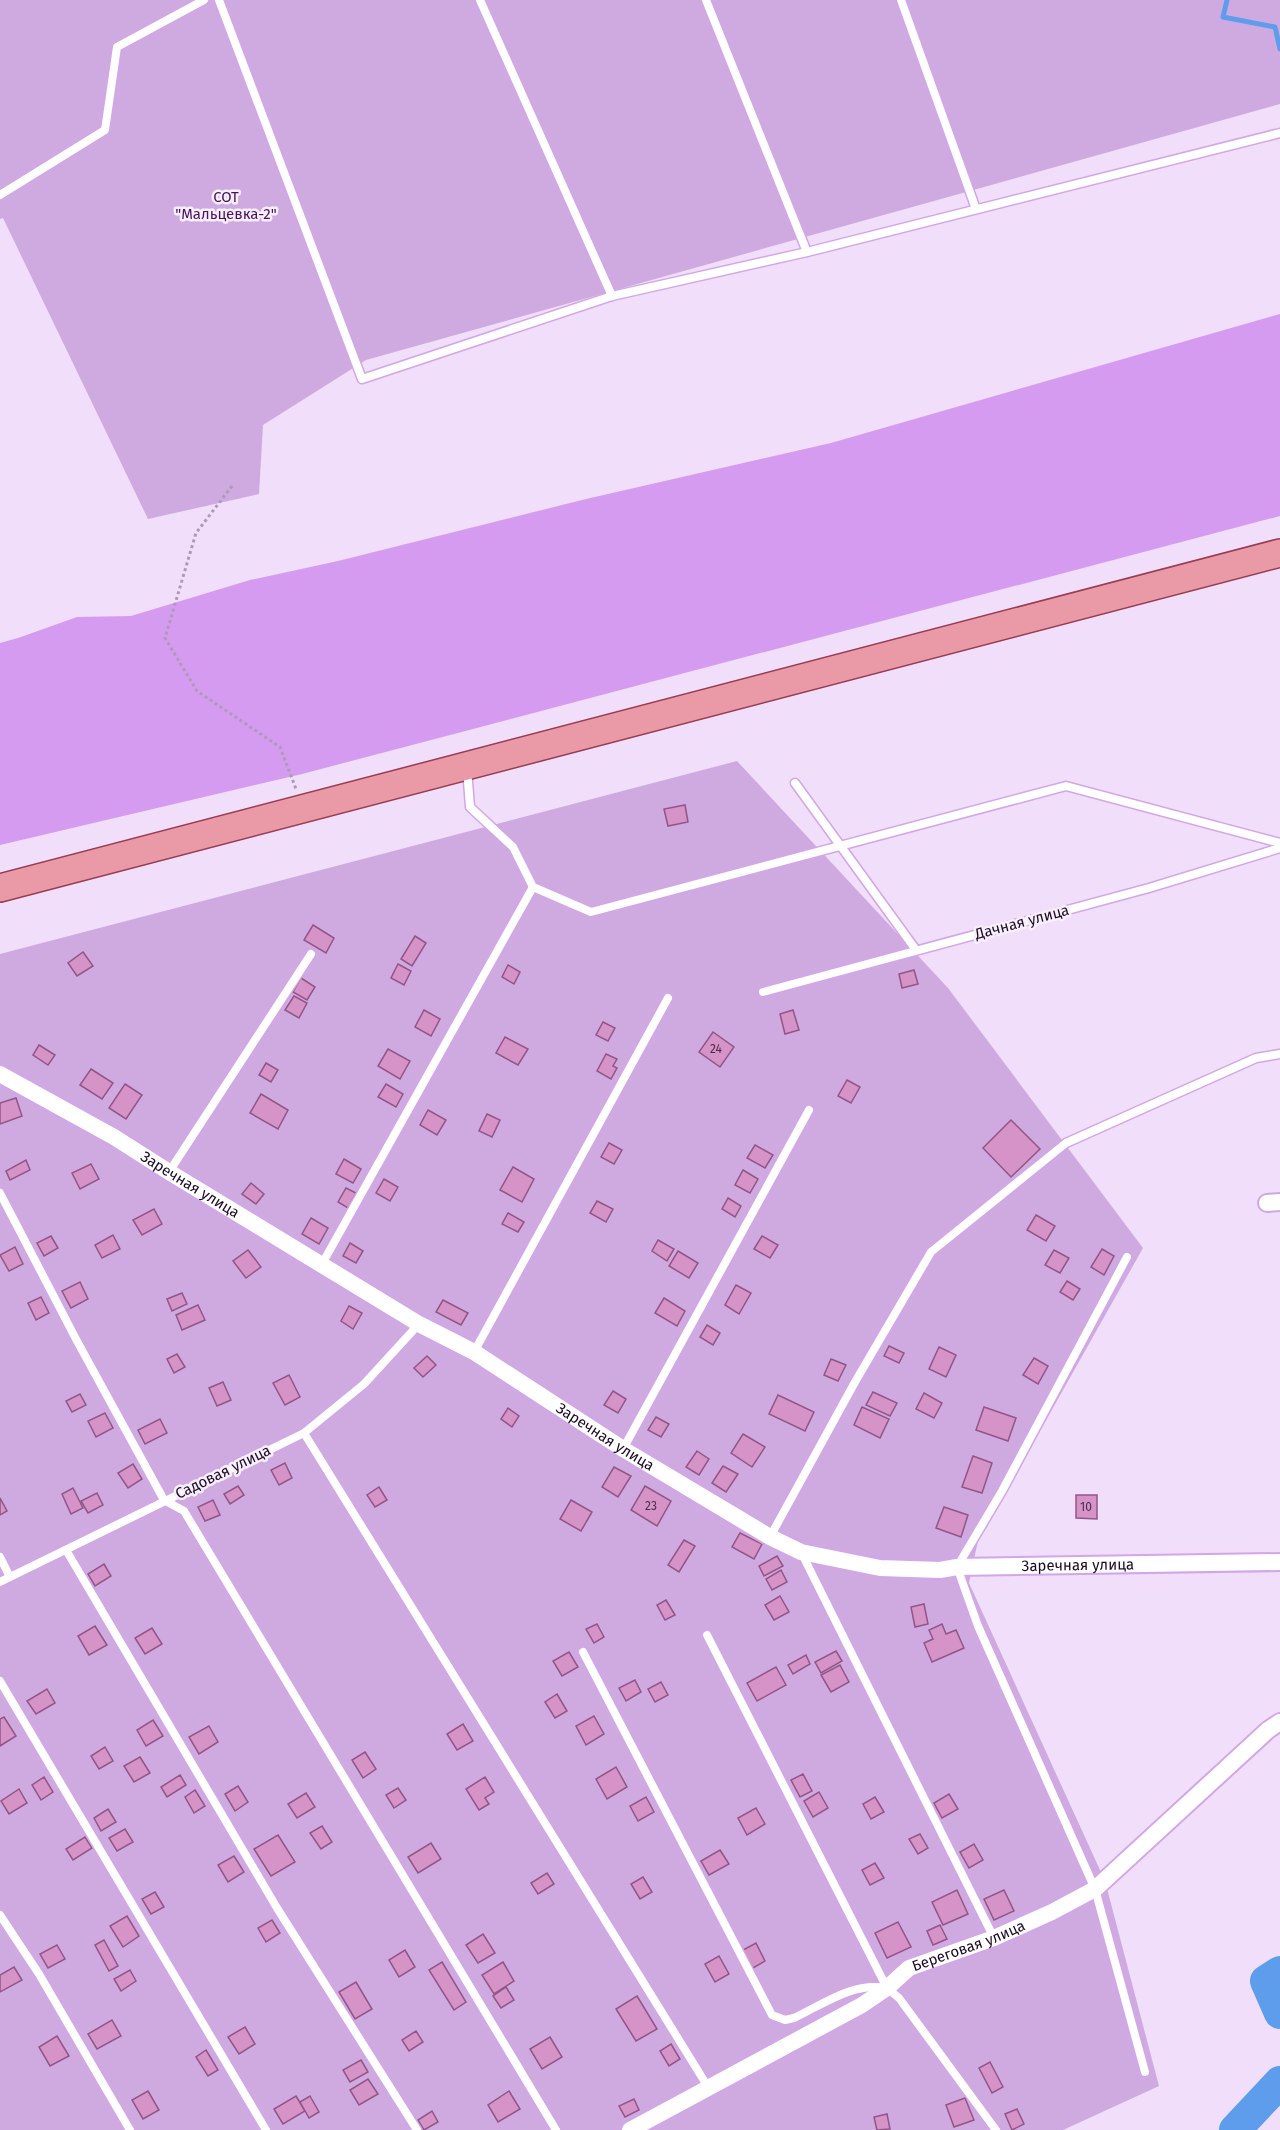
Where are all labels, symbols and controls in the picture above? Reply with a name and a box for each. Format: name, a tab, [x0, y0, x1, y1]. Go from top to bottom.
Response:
park label: СОТ "Мальцевка-2"	[175, 188, 277, 223]
street label: Дачная улица	[972, 901, 1071, 943]
house number: 24	[710, 1042, 723, 1056]
street label: Заречная улица	[137, 1147, 243, 1222]
street label: Заречная улица	[553, 1399, 657, 1475]
street label: Садовая улица	[172, 1441, 274, 1503]
house number: 23	[645, 1499, 657, 1513]
house number: 10	[1080, 1500, 1092, 1514]
street label: Заречная улица	[1021, 1555, 1134, 1575]
street label: Береговая улица	[910, 1916, 1028, 1975]

